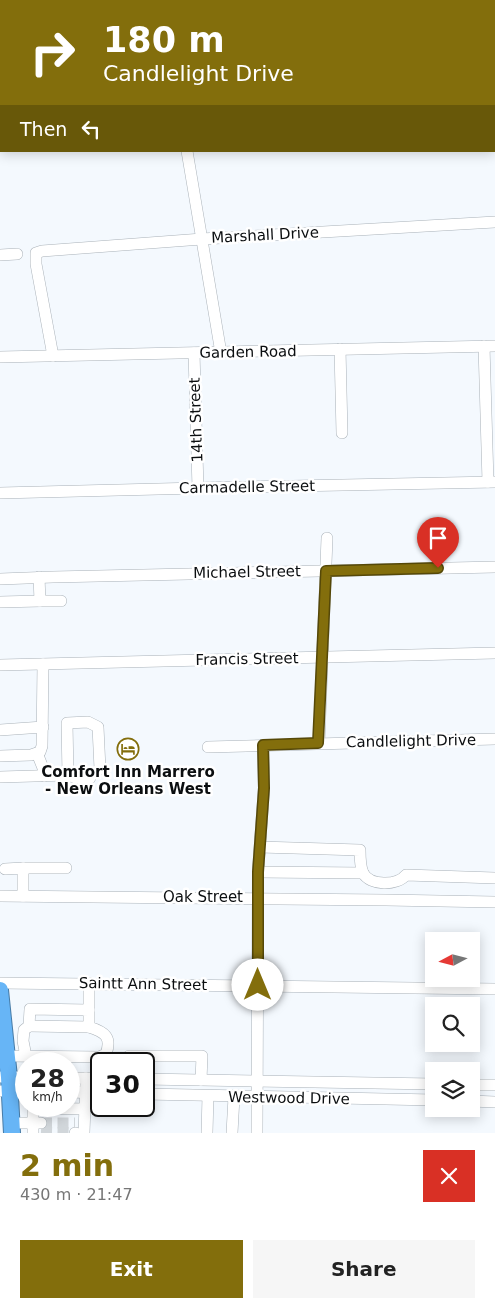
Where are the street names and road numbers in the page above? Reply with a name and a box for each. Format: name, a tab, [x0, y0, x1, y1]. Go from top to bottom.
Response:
street label: Marshall Drive	[211, 223, 319, 247]
street label: Garden Road	[199, 342, 297, 362]
street label: 14th Street	[186, 377, 206, 463]
street label: Carmadelle Street	[179, 477, 315, 497]
street label: Michael Street	[193, 562, 301, 582]
street label: Francis Street	[195, 649, 299, 669]
street label: Candlelight Drive	[346, 731, 476, 751]
street label: Oak Street	[163, 888, 243, 906]
street label: Saintt Ann Street	[79, 974, 208, 994]
street label: Westwood Drive	[228, 1088, 350, 1108]

